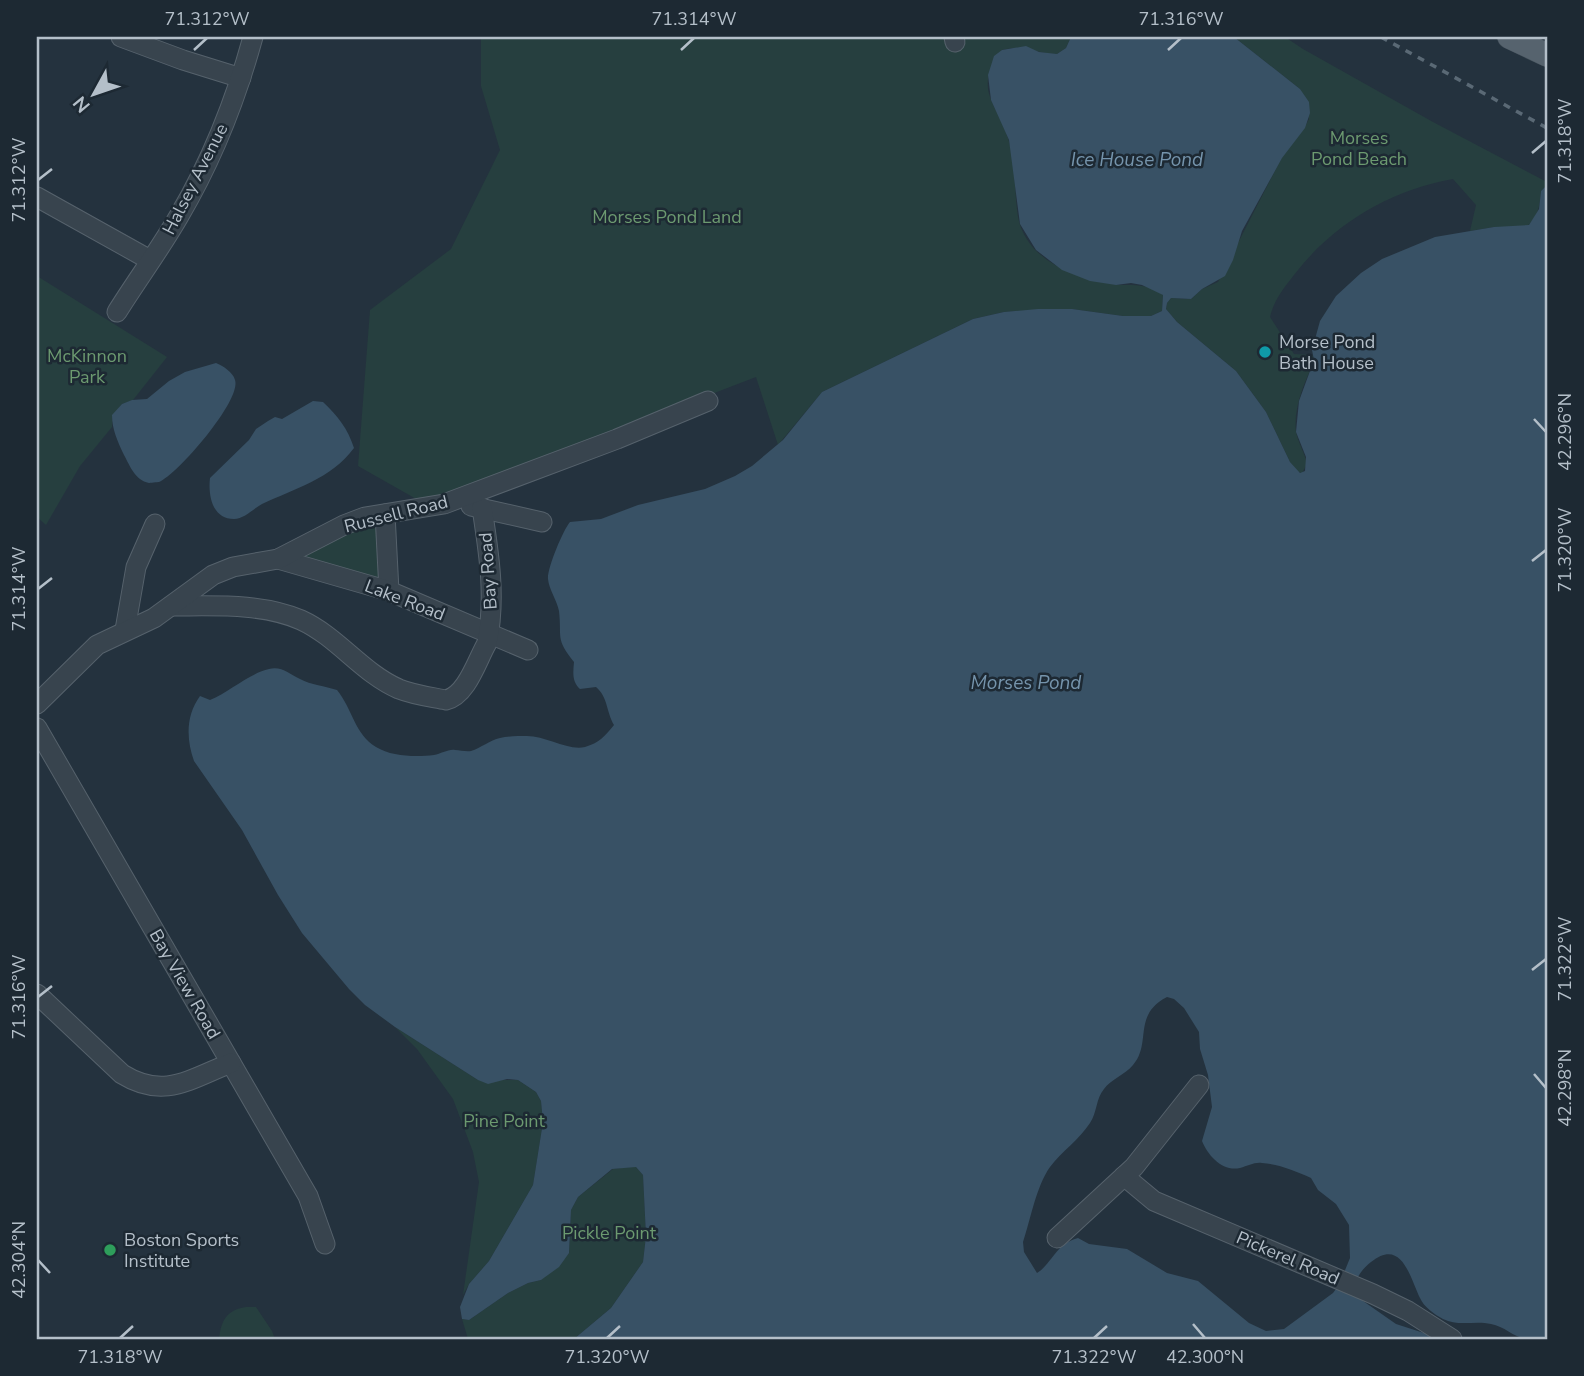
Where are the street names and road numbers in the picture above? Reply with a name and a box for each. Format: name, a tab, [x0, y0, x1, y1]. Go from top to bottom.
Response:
street label: Halsey Avenue	[157, 119, 233, 239]
street label: Russell Road	[342, 490, 450, 538]
street label: Bay Road	[473, 532, 503, 610]
street label: Lake Road	[361, 574, 449, 626]
street label: Bay View Road	[144, 925, 226, 1043]
street label: Pickerel Road	[1233, 1225, 1343, 1291]

